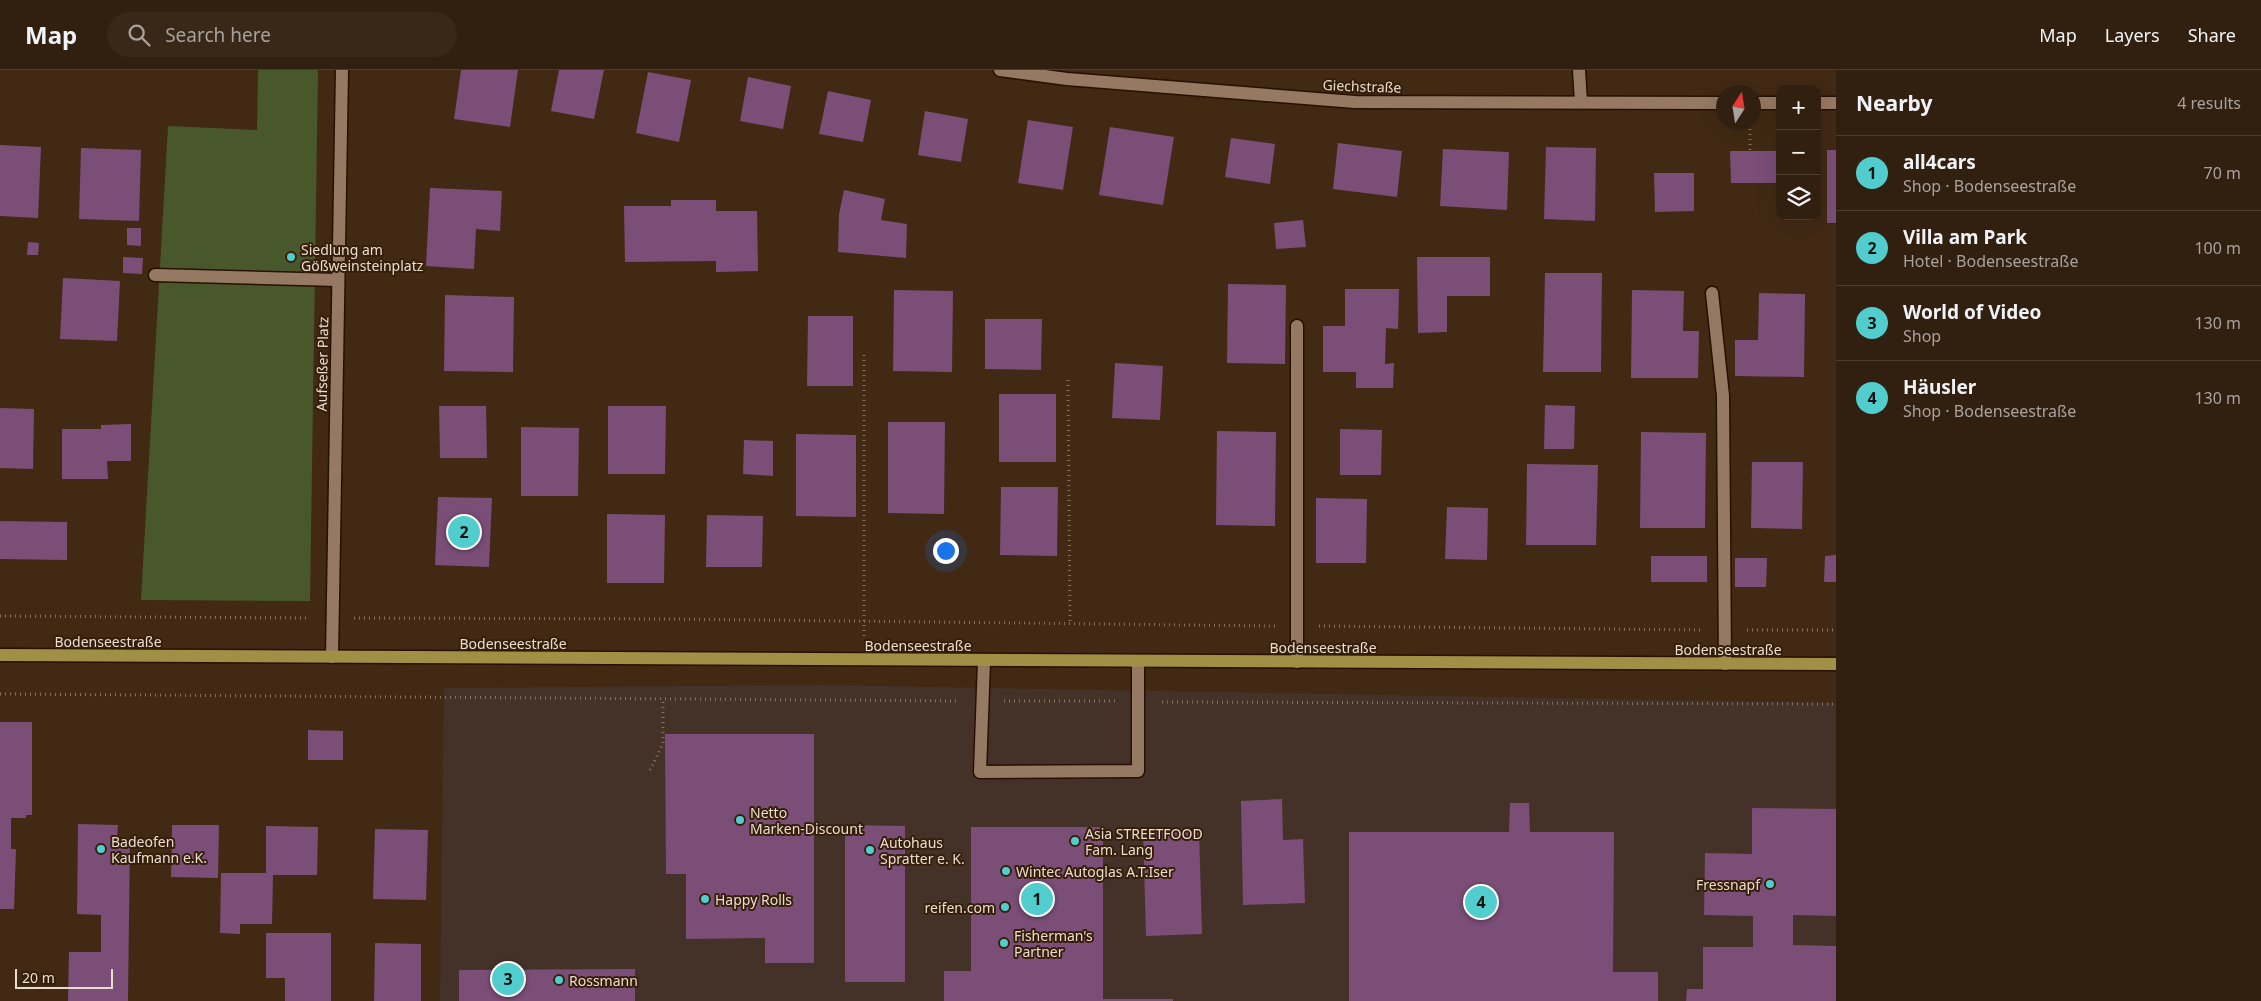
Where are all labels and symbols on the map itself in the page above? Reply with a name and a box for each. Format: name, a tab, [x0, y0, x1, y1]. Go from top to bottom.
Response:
street label: Giechstraße	[1322, 75, 1402, 97]
north arrow	[1716, 85, 1761, 130]
place label: Siedlung am Gößweinsteinplatz	[301, 240, 424, 275]
marker: Siedlung am Gößweinsteinplatz	[285, 251, 297, 263]
street label: Aufseßer Platz	[312, 316, 332, 412]
pin: 2	[448, 513, 480, 551]
your location	[933, 538, 959, 564]
street label: Bodenseestraße	[54, 632, 162, 651]
street label: Bodenseestraße	[459, 634, 567, 653]
street label: Bodenseestraße	[864, 636, 972, 655]
street label: Bodenseestraße	[1269, 638, 1377, 657]
street label: Bodenseestraße	[1674, 640, 1782, 659]
place label: Netto Marken-Discount	[750, 803, 863, 838]
marker: Netto Marken-Discount	[734, 814, 746, 826]
place label: Asia STREETFOOD Fam. Lang	[1085, 824, 1203, 859]
place label: Badeofen Kaufmann e.K.	[111, 832, 207, 867]
place label: Autohaus Spratter e. K.	[880, 833, 965, 868]
marker: Asia STREETFOOD Fam. Lang	[1069, 835, 1081, 847]
marker: Badeofen Kaufmann e.K.	[95, 843, 107, 855]
marker: Autohaus Spratter e. K.	[864, 844, 876, 856]
place label: Wintec Autoglas A.T.Iser	[1016, 862, 1174, 881]
marker: Wintec Autoglas A.T.Iser	[1000, 865, 1012, 877]
place label: Fressnapf	[1696, 875, 1761, 894]
marker: Fressnapf	[1764, 878, 1776, 890]
pin: 1	[1021, 880, 1053, 918]
pin: 4	[1465, 883, 1497, 921]
place label: Happy Rolls	[715, 890, 792, 909]
marker: Happy Rolls	[699, 893, 711, 905]
place label: reifen.com	[925, 898, 995, 917]
marker: reifen.com	[999, 901, 1011, 913]
place label: Fisherman's Partner	[1014, 926, 1093, 961]
marker: Fisherman's Partner	[998, 937, 1010, 949]
pin: 3	[492, 960, 524, 998]
scale bar	[15, 966, 112, 989]
place label: Rossmann	[569, 971, 638, 990]
marker: Rossmann	[553, 974, 565, 986]

